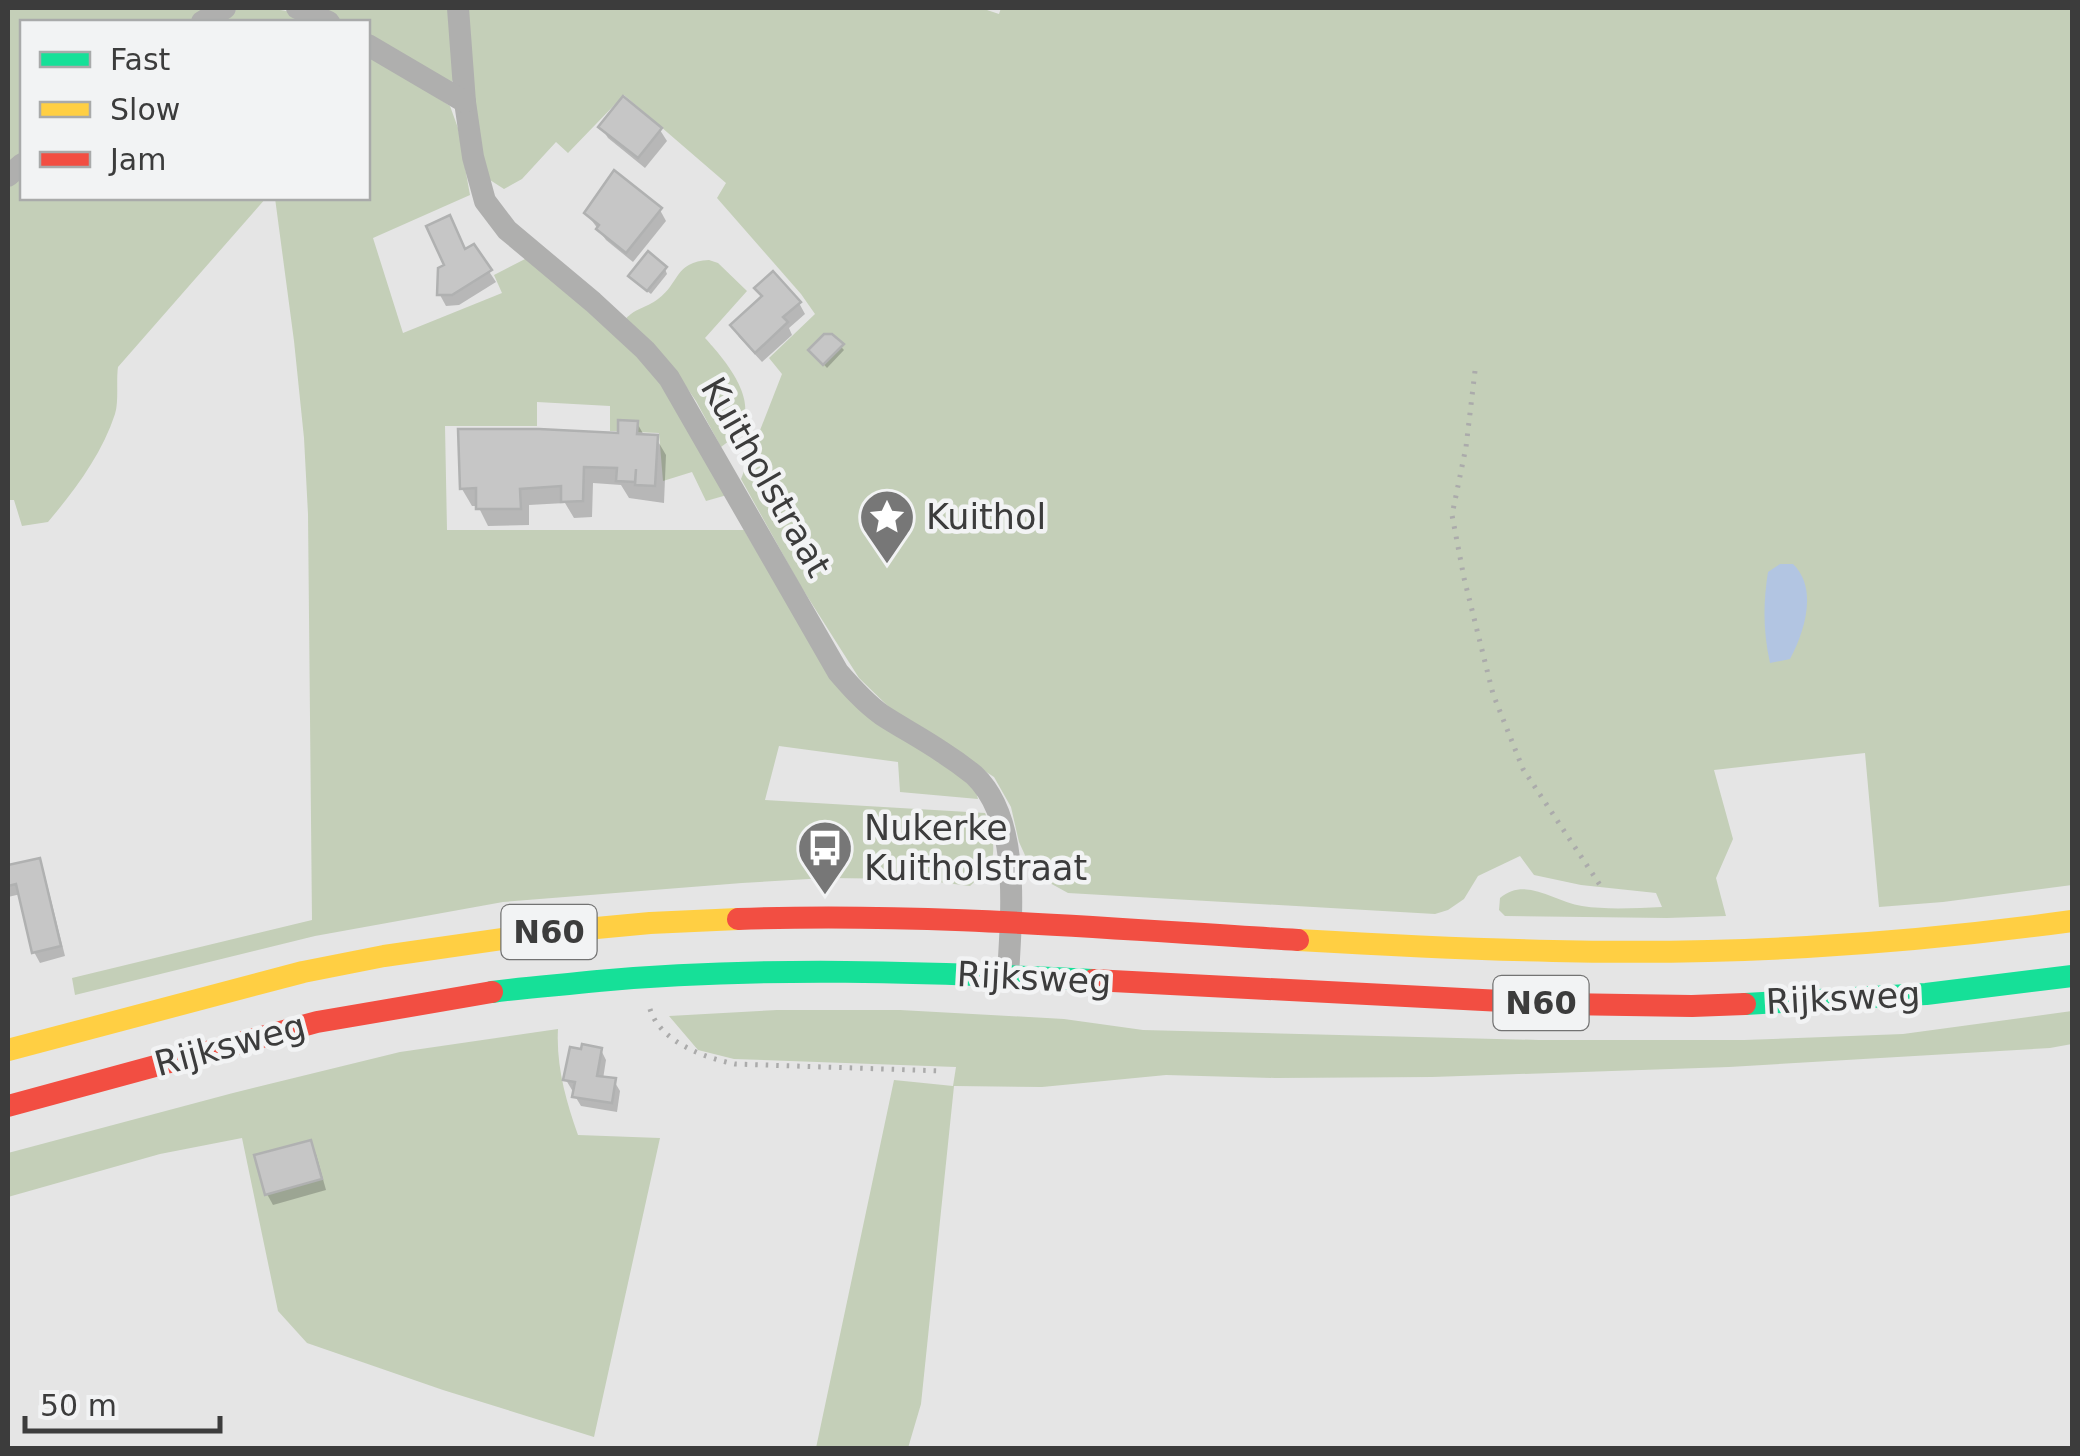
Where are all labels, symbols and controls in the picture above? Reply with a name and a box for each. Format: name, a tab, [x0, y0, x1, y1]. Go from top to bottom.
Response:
legend	[20, 20, 370, 200]
text: Fast	[110, 42, 171, 77]
text: Slow	[110, 92, 180, 127]
text: Jam	[108, 142, 166, 177]
street label: Kuitholstraat	[693, 370, 839, 584]
place icon: Kuithol	[857, 487, 917, 566]
place label: Kuithol	[926, 497, 1046, 537]
place label: Nukerke Kuitholstraat	[864, 808, 1087, 888]
bus stop icon: Nukerke Kuitholstraat	[795, 818, 855, 897]
road number: N60	[502, 905, 596, 959]
street label: Rijksweg	[956, 954, 1112, 1002]
street label: Rijksweg	[1765, 974, 1921, 1022]
road number: N60	[1494, 976, 1588, 1030]
street label: Rijksweg	[150, 1006, 310, 1084]
scale bar	[25, 1371, 220, 1433]
text: 50 m	[40, 1388, 117, 1423]

